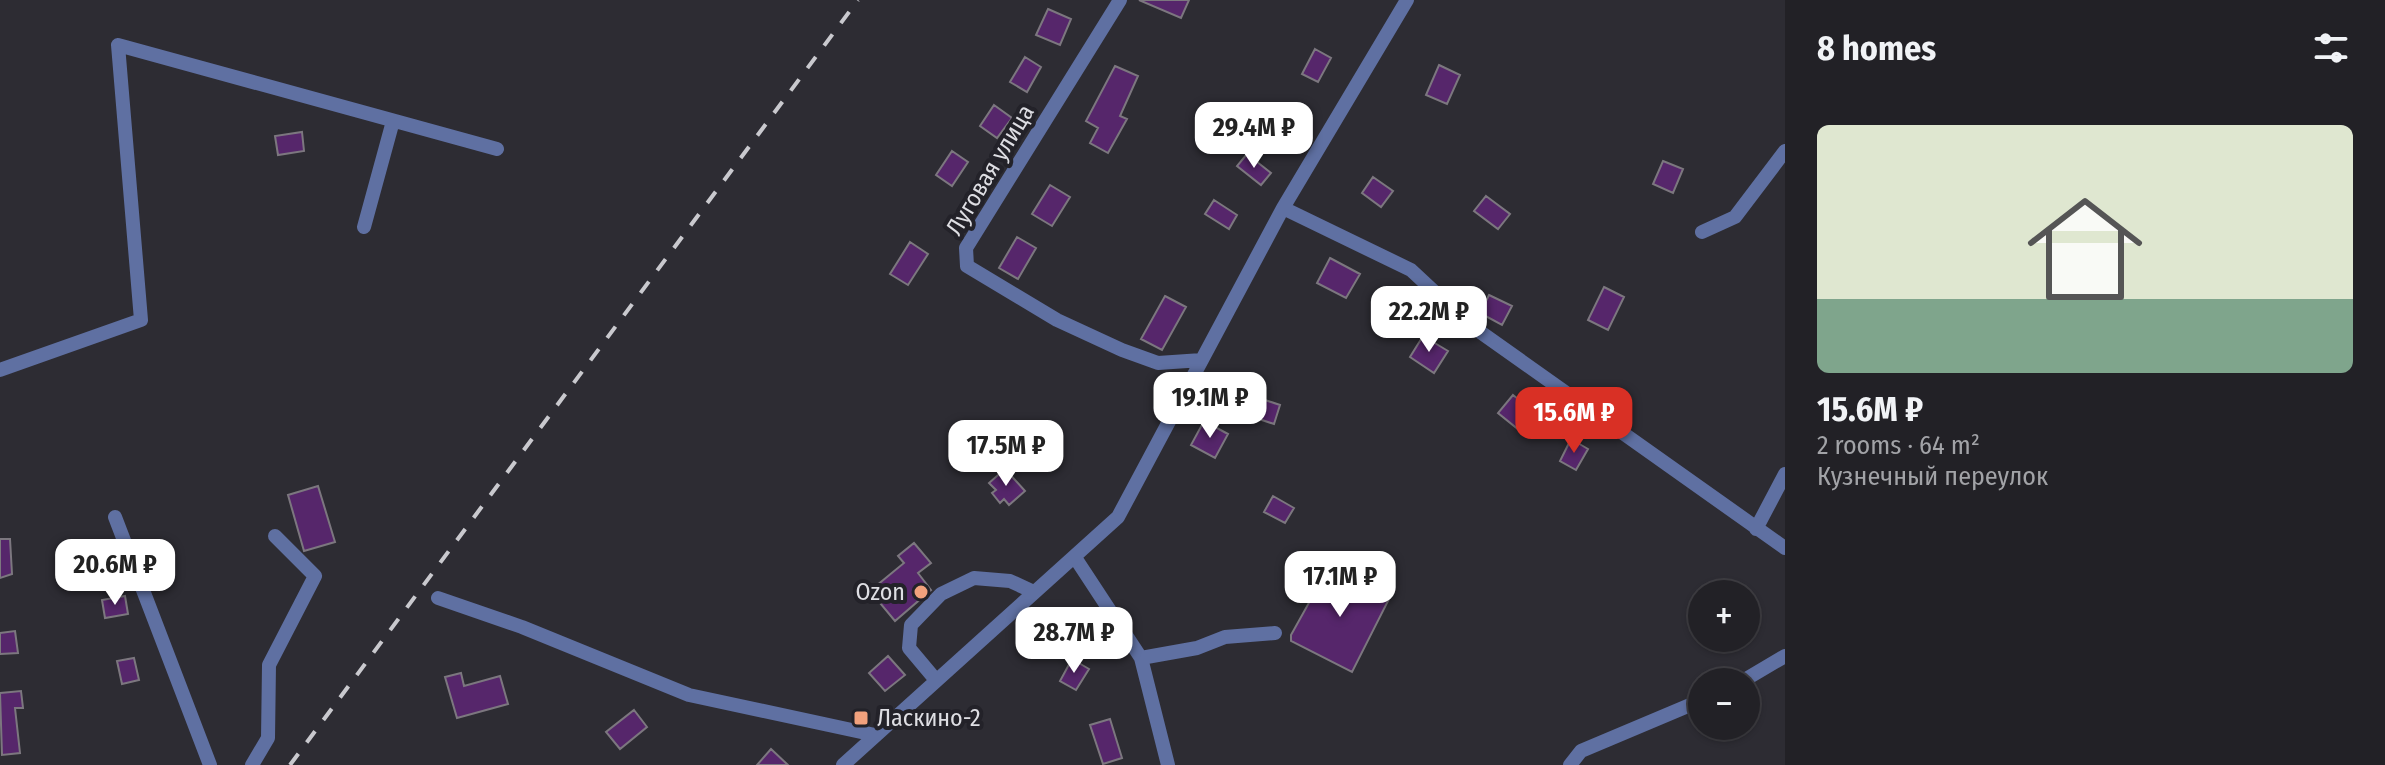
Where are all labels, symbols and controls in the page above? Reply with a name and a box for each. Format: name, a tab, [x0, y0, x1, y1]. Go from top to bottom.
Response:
icon: filters	[2309, 26, 2353, 70]
text: 8 homes	[1817, 28, 1936, 69]
street label: Луговая улица	[940, 100, 1040, 240]
pin: 29.4M ₽	[1180, 102, 1328, 170]
text: 29.4M ₽	[1213, 112, 1295, 143]
icon: home	[2013, 177, 2157, 321]
pin: 22.2M ₽	[1355, 286, 1503, 354]
text: 22.2M ₽	[1389, 296, 1469, 327]
pin: 19.1M ₽	[1136, 372, 1284, 440]
text: 19.1M ₽	[1172, 382, 1249, 413]
pin: 15.6M ₽	[1500, 387, 1648, 455]
text: 15.6M ₽	[1817, 389, 1923, 430]
text: 15.6M ₽	[1533, 397, 1615, 428]
pin: 17.5M ₽	[932, 420, 1080, 488]
text: 17.5M ₽	[966, 430, 1046, 461]
text: 2 rooms · 64 m²	[1817, 430, 1980, 461]
text: Кузнечный переулок	[1817, 461, 2048, 492]
pin: 20.6M ₽	[41, 539, 189, 607]
text: 20.6M ₽	[73, 549, 157, 580]
pin: 17.1M ₽	[1266, 551, 1414, 619]
text: 17.1M ₽	[1303, 561, 1377, 592]
place label: Ozon	[856, 578, 905, 606]
map controls	[1688, 580, 1760, 740]
button: +	[1688, 580, 1760, 652]
marker: Ozon	[912, 583, 930, 601]
pin: 28.7M ₽	[1000, 607, 1148, 675]
text: 28.7M ₽	[1034, 617, 1115, 648]
button: −	[1688, 668, 1760, 740]
place label: Ласкино-2	[877, 704, 981, 732]
marker: Ласкино-2	[852, 709, 870, 727]

